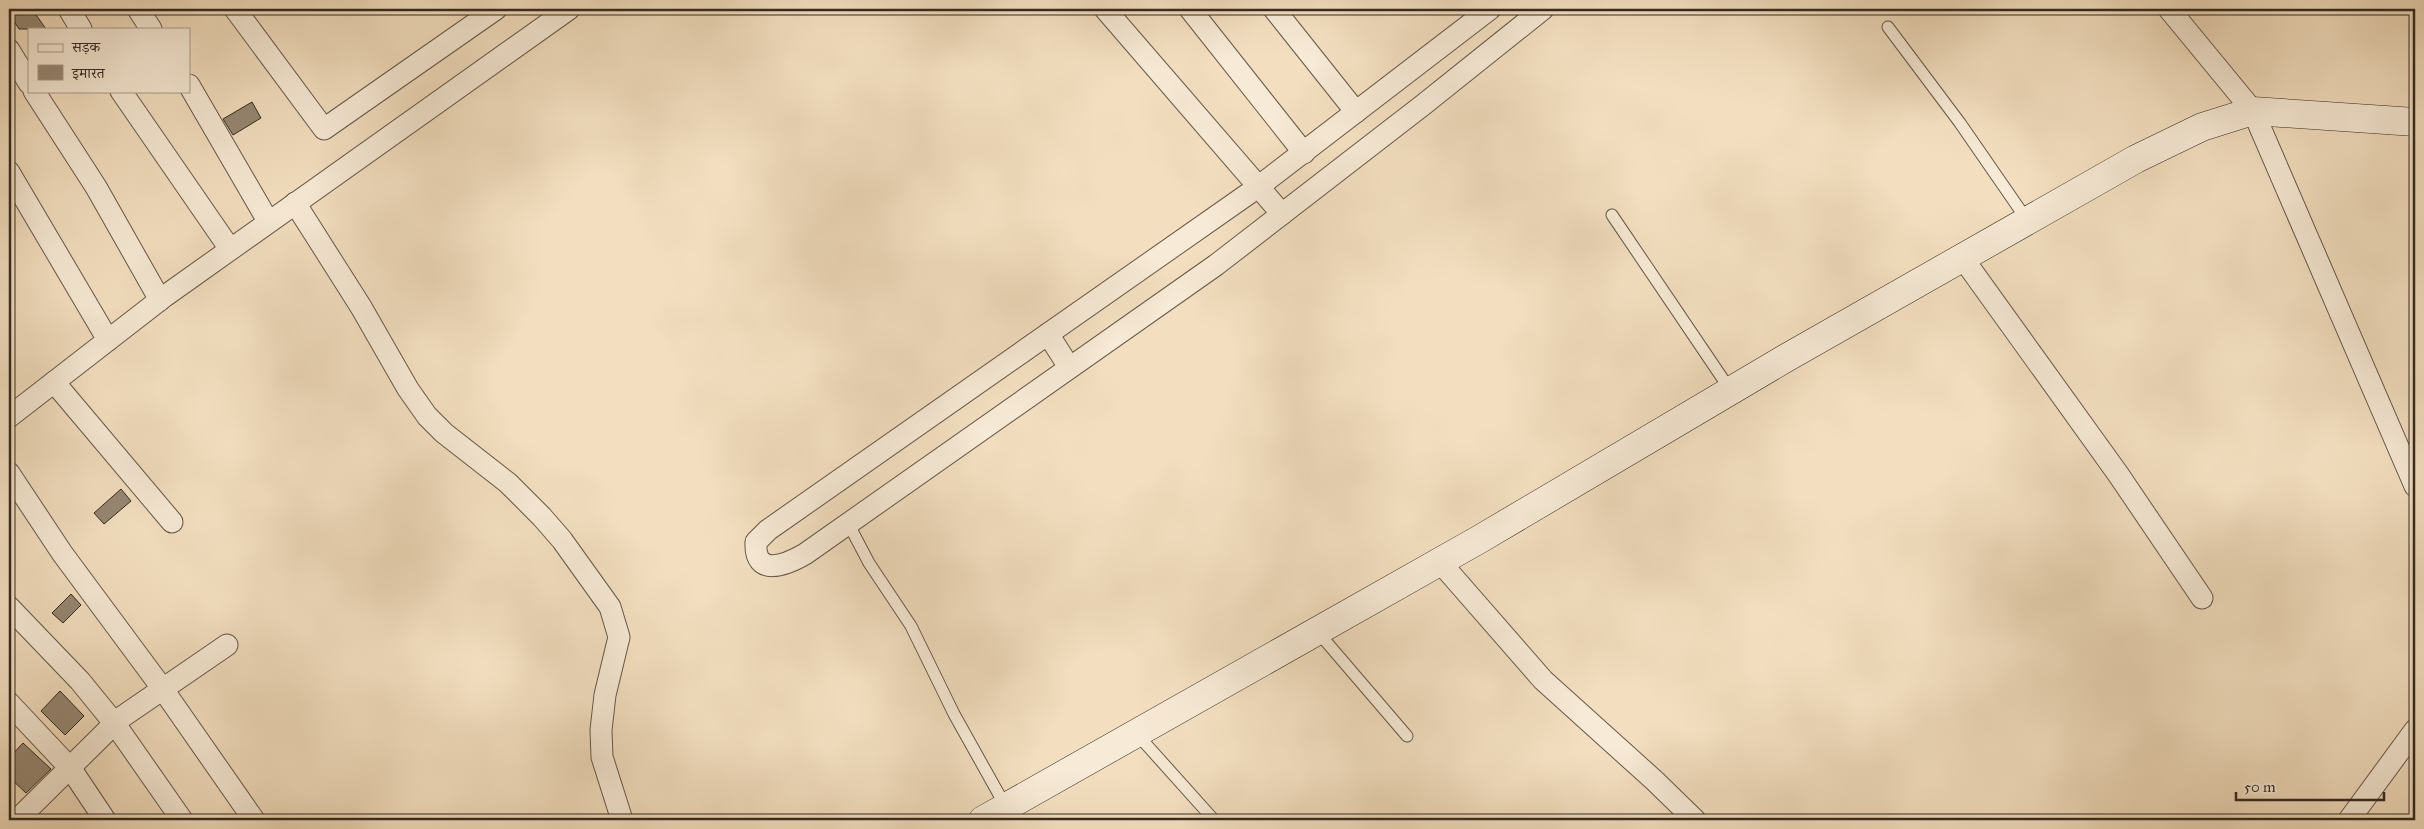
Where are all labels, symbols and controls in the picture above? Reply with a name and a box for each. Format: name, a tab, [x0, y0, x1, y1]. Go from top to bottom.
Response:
legend	[28, 28, 190, 92]
text: सड़क	[71, 38, 101, 56]
text: इमारत	[71, 64, 106, 82]
scale bar	[2236, 769, 2384, 801]
text: 50 m	[2244, 778, 2276, 796]

